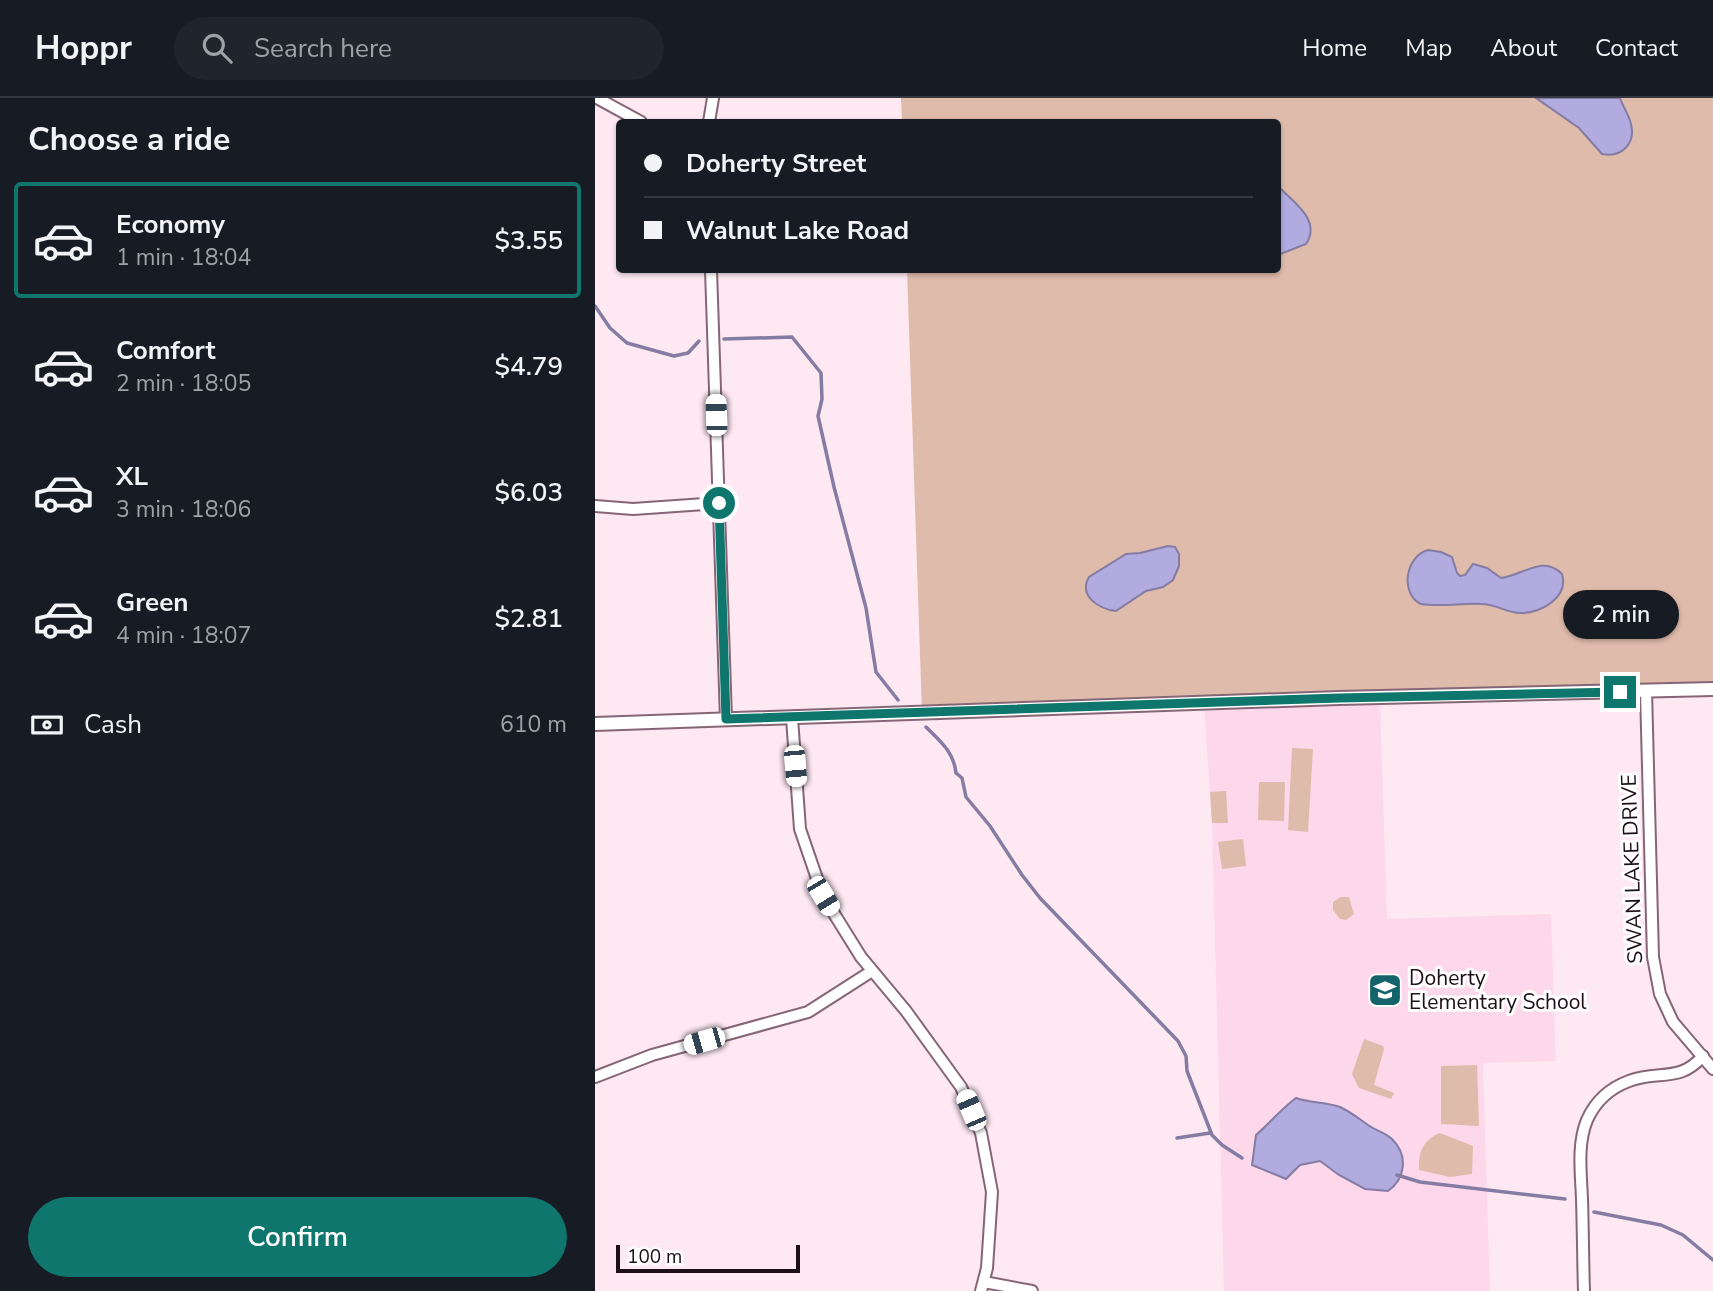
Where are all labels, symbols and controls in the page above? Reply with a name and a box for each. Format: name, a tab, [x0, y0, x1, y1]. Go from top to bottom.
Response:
search box	[174, 17, 664, 80]
text: Hoppr	[35, 26, 132, 71]
icon: search	[198, 29, 236, 67]
text: Search here	[254, 31, 392, 66]
text: Home	[1302, 32, 1367, 64]
text: Map	[1405, 32, 1452, 64]
text: About	[1490, 32, 1557, 64]
text: Contact	[1595, 32, 1678, 64]
text: Choose a ride	[28, 118, 230, 161]
text: Doherty Street	[686, 146, 866, 181]
text: Economy	[116, 207, 225, 242]
icon: car	[32, 209, 95, 272]
text: Walnut Lake Road	[686, 213, 909, 248]
text: $3.55	[494, 223, 563, 258]
text: 1 min · 18:04	[116, 242, 251, 273]
text: Comfort	[116, 333, 216, 368]
icon: car	[32, 335, 95, 398]
text: $4.79	[494, 349, 563, 384]
text: 2 min · 18:05	[116, 368, 251, 399]
car	[705, 394, 728, 436]
text: XL	[116, 459, 148, 494]
icon: car	[32, 461, 95, 524]
text: $6.03	[494, 475, 563, 510]
route start	[703, 487, 735, 519]
text: 3 min · 18:06	[116, 494, 251, 525]
text: Green	[116, 585, 189, 620]
icon: car	[32, 587, 95, 650]
callout: 2 min	[1562, 590, 1678, 640]
text: 2 min	[1592, 599, 1650, 630]
text: $2.81	[494, 601, 563, 636]
text: 4 min · 18:07	[116, 620, 251, 651]
route end	[1604, 676, 1636, 708]
icon: cash	[28, 706, 66, 744]
text: Cash	[84, 707, 142, 742]
text: 610 m	[500, 709, 567, 740]
car	[783, 744, 808, 788]
street label: SWAN LAKE DRIVE	[1615, 774, 1649, 964]
car	[804, 873, 843, 919]
place label: Doherty Elementary School	[1409, 964, 1587, 1016]
school or university icon: Doherty Elementary School	[1366, 971, 1404, 1009]
car	[681, 1025, 728, 1057]
car	[954, 1087, 989, 1133]
button: Confirm	[28, 1197, 567, 1277]
scale bar	[616, 1242, 800, 1274]
text: 100 m	[627, 1244, 682, 1270]

